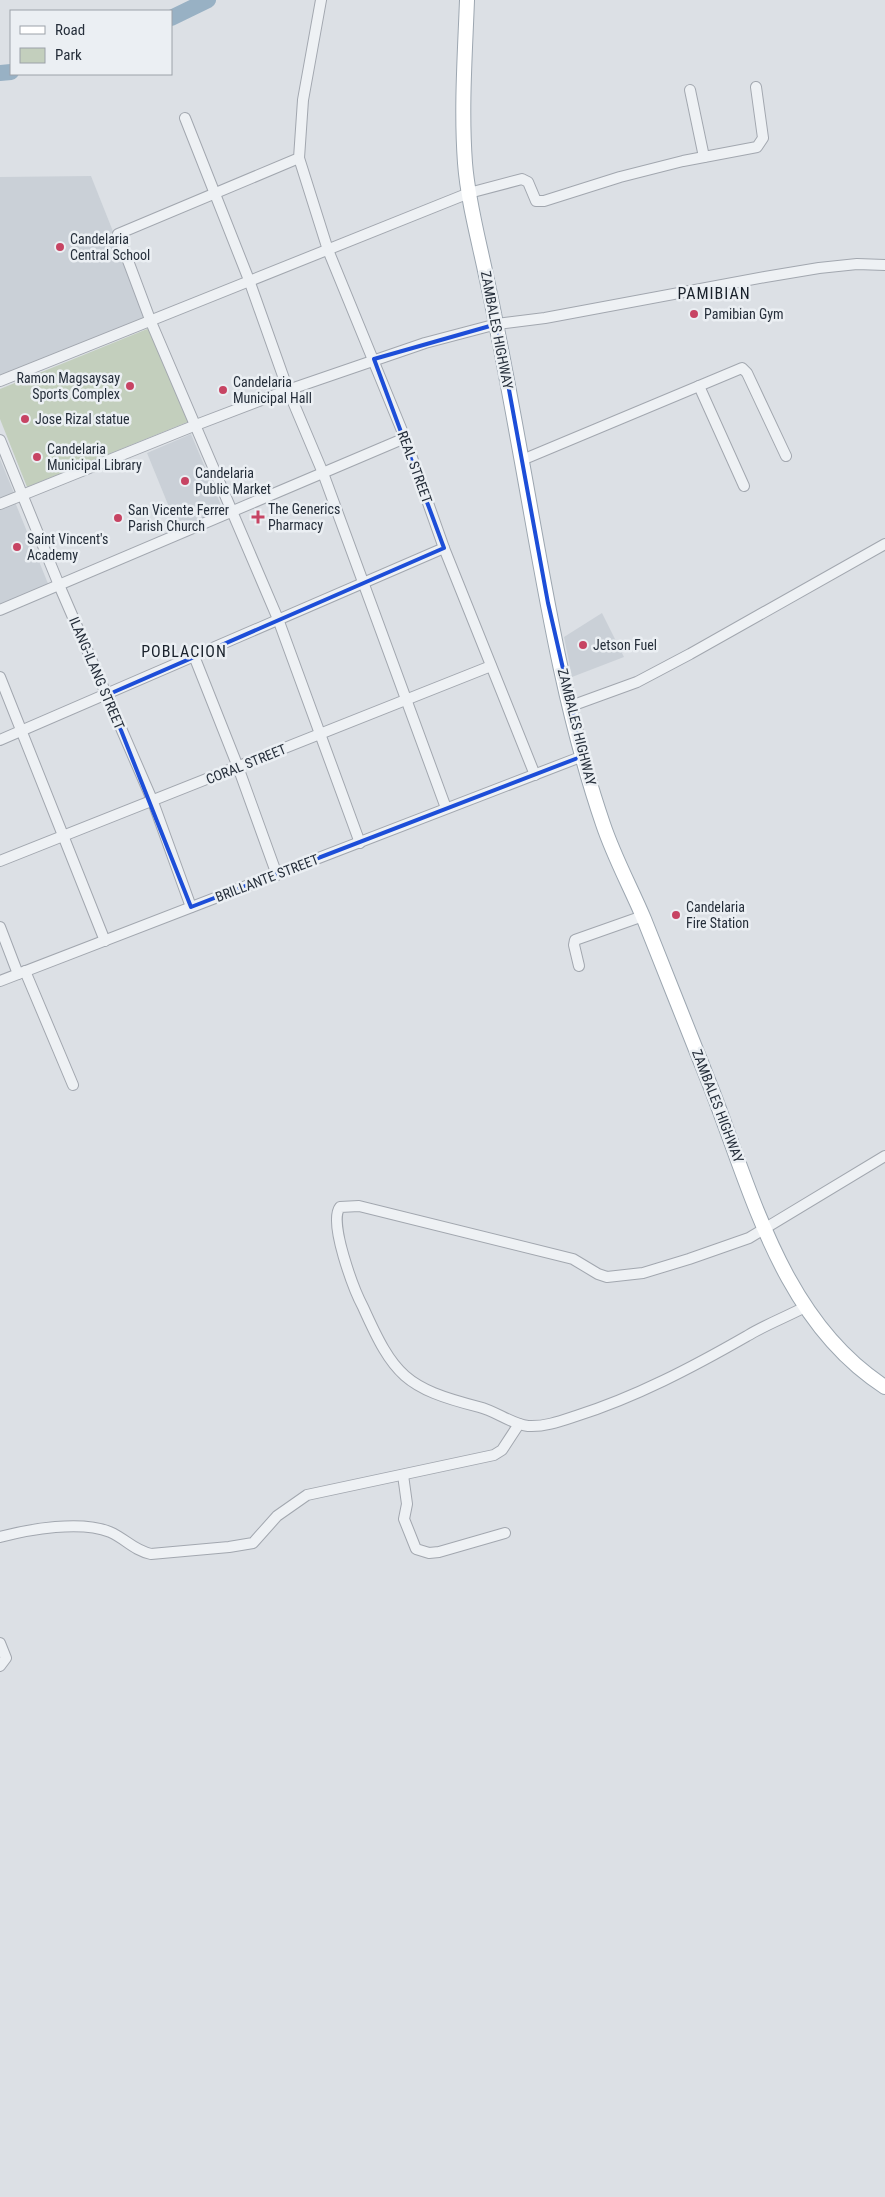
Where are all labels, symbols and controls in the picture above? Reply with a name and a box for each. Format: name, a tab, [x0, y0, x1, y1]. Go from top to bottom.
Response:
legend	[10, 10, 172, 75]
text: Road	[55, 21, 85, 39]
text: Park	[55, 46, 82, 64]
place label: Candelaria Central School	[70, 231, 150, 263]
marker: Candelaria Central School	[54, 241, 66, 253]
street label: ZAMBALES HIGHWAY	[478, 269, 516, 391]
district label: PAMIBIAN	[677, 284, 751, 303]
place label: Pamibian Gym	[704, 306, 784, 322]
marker: Pamibian Gym	[688, 308, 700, 320]
place label: Ramon Magsaysay Sports Complex	[16, 370, 120, 402]
place label: Candelaria Municipal Hall	[233, 374, 312, 406]
marker: Ramon Magsaysay Sports Complex	[124, 380, 136, 392]
marker: Candelaria Municipal Hall	[217, 384, 229, 396]
place label: Jose Rizal statue	[35, 411, 130, 427]
marker: Jose Rizal statue	[19, 413, 31, 425]
street label: REAL STREET	[395, 429, 435, 505]
place label: Candelaria Municipal Library	[47, 441, 142, 473]
marker: Candelaria Municipal Library	[31, 451, 43, 463]
place label: Candelaria Public Market	[195, 465, 271, 497]
marker: Candelaria Public Market	[179, 475, 191, 487]
place label: The Generics Pharmacy	[268, 501, 340, 533]
place label: San Vicente Ferrer Parish Church	[128, 502, 229, 534]
marker: The Generics Pharmacy	[252, 511, 264, 523]
marker: San Vicente Ferrer Parish Church	[112, 512, 124, 524]
place label: Saint Vincent's Academy	[27, 531, 108, 563]
marker: Saint Vincent's Academy	[11, 541, 23, 553]
street label: ILANG-ILANG STREET	[66, 614, 128, 732]
place label: Jetson Fuel	[593, 637, 657, 653]
marker: Jetson Fuel	[577, 639, 589, 651]
district label: POBLACION	[141, 642, 227, 661]
street label: ZAMBALES HIGHWAY	[555, 667, 599, 788]
street label: CORAL STREET	[204, 741, 288, 787]
street label: BRILLANTE STREET	[213, 851, 321, 905]
place label: Candelaria Fire Station	[686, 899, 749, 931]
marker: Candelaria Fire Station	[670, 909, 682, 921]
street label: ZAMBALES HIGHWAY	[689, 1047, 747, 1166]

